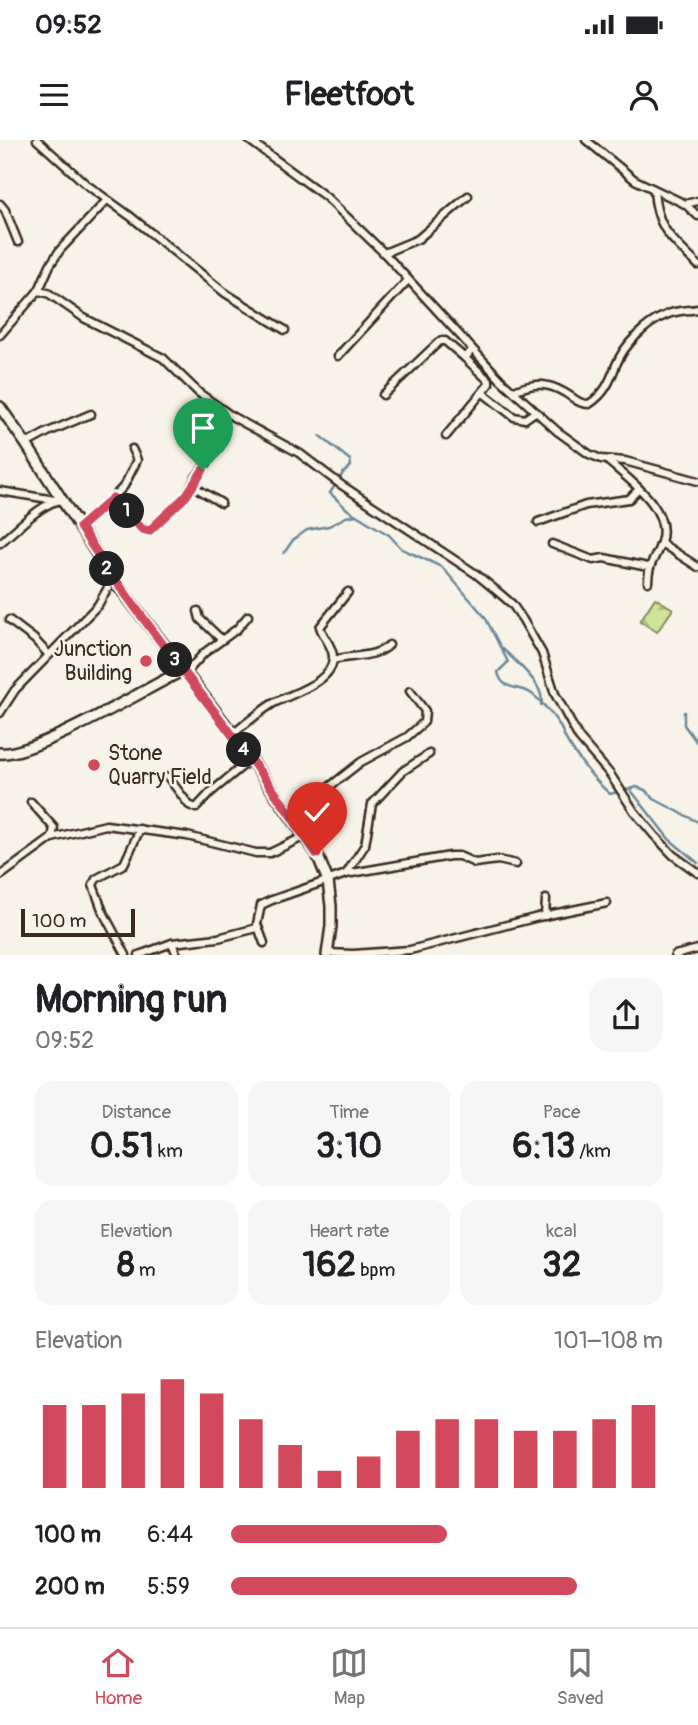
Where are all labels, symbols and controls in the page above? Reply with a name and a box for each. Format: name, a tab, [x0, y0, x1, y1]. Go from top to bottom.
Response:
text: 09:52	[35, 9, 102, 41]
text: Fleetfoot	[284, 75, 414, 115]
icon: menu	[35, 76, 73, 114]
icon: person	[625, 76, 663, 114]
pin	[173, 398, 233, 470]
icon: arrive	[184, 409, 222, 447]
pin: 1	[110, 494, 144, 528]
text: 1	[123, 498, 130, 522]
pin: 2	[90, 552, 124, 586]
text: 2	[101, 556, 112, 580]
place label: Junction Building	[54, 636, 132, 687]
pin: 3	[158, 643, 192, 678]
text: 3	[169, 647, 180, 671]
marker: Junction Building	[138, 653, 154, 669]
pin: 4	[226, 732, 262, 768]
text: 4	[238, 737, 249, 761]
place label: Stone Quarry Field	[108, 740, 212, 791]
marker: Stone Quarry Field	[86, 757, 102, 773]
pin	[287, 782, 347, 854]
icon: check	[298, 793, 336, 831]
scale bar	[21, 906, 135, 938]
text: 100 m	[32, 909, 86, 933]
text: Morning run	[35, 976, 227, 1024]
button: share	[589, 978, 663, 1052]
text: 09:52	[35, 1026, 94, 1055]
text: Distance	[102, 1100, 171, 1124]
text: Time	[329, 1100, 369, 1124]
text: Pace	[543, 1100, 580, 1124]
text: 0.51	[90, 1124, 154, 1168]
text: 3:10	[316, 1124, 382, 1168]
text: 6:13	[512, 1124, 575, 1168]
text: km	[154, 1139, 183, 1163]
text: /km	[575, 1139, 611, 1163]
text: Elevation	[100, 1219, 173, 1243]
text: Heart rate	[309, 1219, 389, 1243]
text: kcal	[546, 1219, 577, 1243]
text: 8	[117, 1243, 135, 1287]
text: 162	[303, 1243, 356, 1287]
text: 32	[542, 1243, 581, 1287]
text: m	[135, 1258, 156, 1282]
text: bpm	[356, 1258, 395, 1282]
text: Elevation	[35, 1326, 123, 1355]
text: 101–108 m	[554, 1326, 663, 1355]
text: 100 m	[35, 1520, 101, 1549]
text: 6:44	[147, 1520, 193, 1549]
text: 200 m	[35, 1572, 105, 1601]
text: 5:59	[147, 1572, 190, 1601]
tab: Home	[94, 1644, 142, 1710]
tab: Map	[330, 1644, 368, 1710]
tab: Saved	[557, 1644, 604, 1710]

